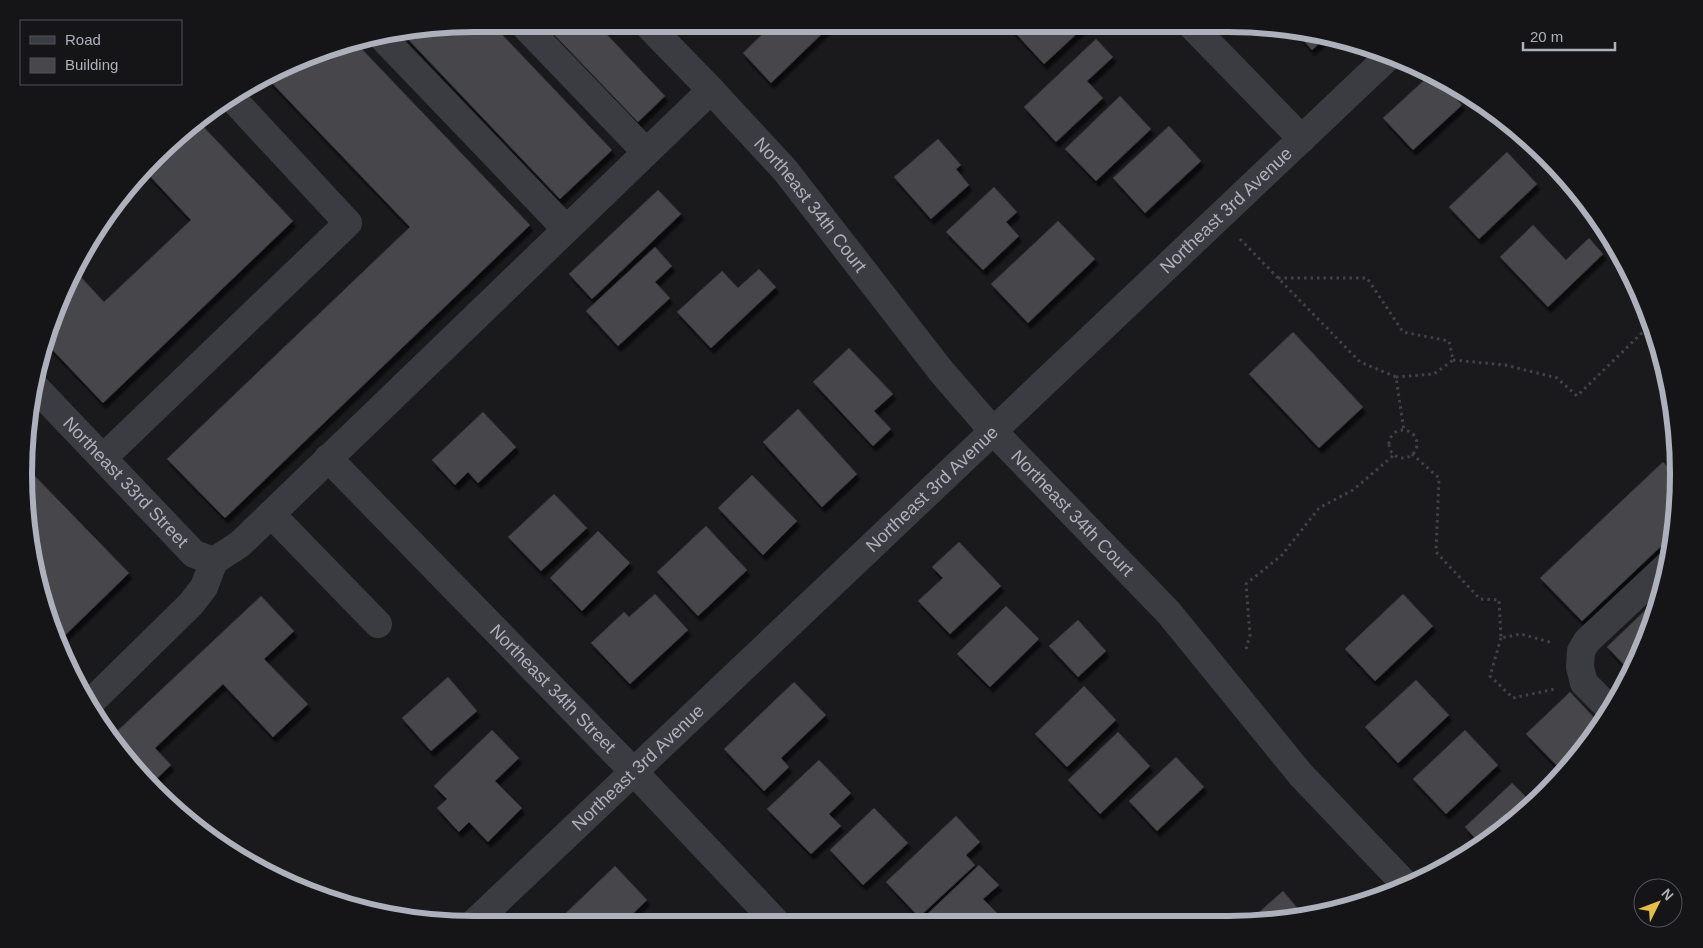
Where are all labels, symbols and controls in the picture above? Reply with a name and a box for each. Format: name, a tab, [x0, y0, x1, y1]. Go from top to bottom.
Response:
legend	[20, 20, 182, 85]
scale bar	[1523, 20, 1616, 52]
text: 20 m	[1530, 28, 1563, 45]
text: Road	[65, 31, 101, 48]
text: Building	[65, 56, 118, 73]
street label: Northeast 34th Court	[750, 133, 871, 276]
street label: Northeast 3rd Avenue	[1156, 143, 1296, 277]
street label: Northeast 33rd Street	[59, 413, 192, 551]
street label: Northeast 3rd Avenue	[862, 422, 1002, 556]
street label: Northeast 34th Court	[1007, 446, 1138, 580]
street label: Northeast 34th Street	[486, 620, 620, 757]
street label: Northeast 3rd Avenue	[568, 700, 708, 835]
north arrow	[1633, 878, 1683, 928]
text: N	[1658, 885, 1677, 903]

